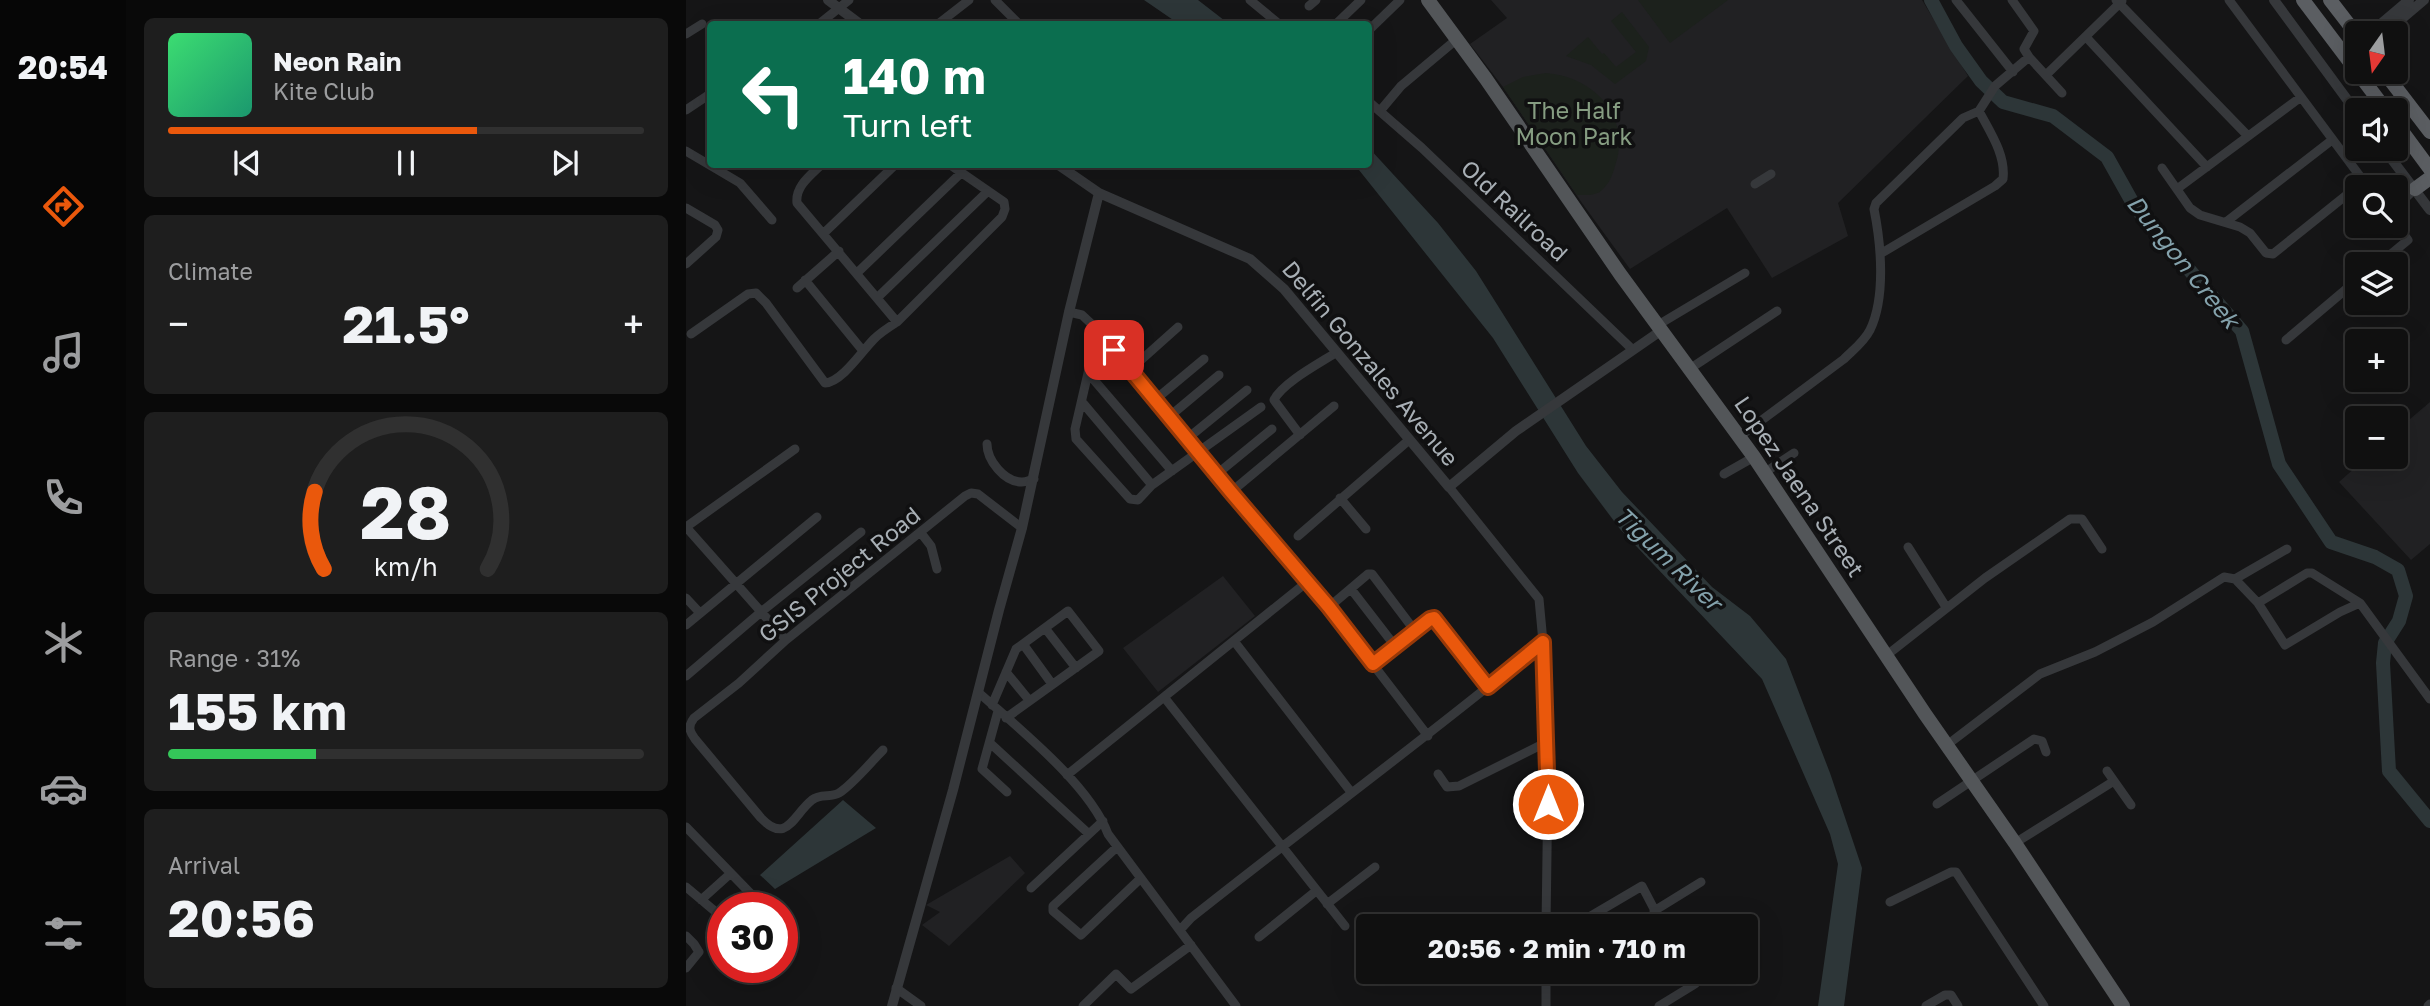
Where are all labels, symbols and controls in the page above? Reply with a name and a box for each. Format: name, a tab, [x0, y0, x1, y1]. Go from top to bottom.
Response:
north arrow	[2345, 21, 2408, 84]
map controls	[2345, 21, 2408, 469]
text: Neon Rain	[273, 46, 402, 77]
text: 140 m	[843, 46, 986, 105]
text: 20:54	[18, 48, 108, 86]
icon: left	[728, 49, 819, 140]
text: Kite Club	[273, 77, 374, 105]
park label: The Half Moon Park	[1515, 96, 1633, 150]
button: sound	[2345, 98, 2408, 161]
text: Turn left	[843, 106, 972, 144]
icon: previous	[228, 144, 266, 182]
icon: pause	[387, 144, 425, 182]
icon: next	[546, 144, 584, 182]
street label: Old Railroad	[1456, 154, 1574, 266]
button: search	[2345, 175, 2408, 238]
icon: directions	[39, 182, 88, 231]
water label: Dungon Creek	[2121, 189, 2248, 336]
button: layers	[2345, 252, 2408, 315]
street label: Delfin Gonzales Avenue	[1277, 255, 1465, 471]
text: Climate	[168, 257, 253, 285]
text: 21.5°	[342, 292, 470, 354]
text: −	[168, 301, 189, 346]
text: +	[623, 301, 644, 346]
pin	[1084, 320, 1144, 380]
icon: music	[39, 328, 88, 377]
button: +	[2345, 329, 2408, 392]
icon: arrive	[1095, 331, 1133, 369]
street label: Lopez Jaena Street	[1729, 390, 1871, 582]
button: −	[2345, 406, 2408, 469]
text: 28	[361, 468, 452, 555]
icon: phone	[39, 473, 88, 522]
street label: GSIS Project Road	[753, 500, 925, 648]
water label: Tigum River	[1609, 500, 1731, 619]
text: km/h	[374, 551, 438, 582]
icon: climate	[39, 618, 88, 667]
text: Range · 31%	[168, 644, 300, 672]
text: 155 km	[168, 679, 347, 741]
icon: car	[39, 764, 88, 813]
position arrow	[1511, 767, 1585, 841]
text: Arrival	[168, 851, 240, 879]
text: 20:56	[168, 886, 315, 948]
speed limit sign: 30	[707, 892, 798, 983]
icon: filters	[39, 909, 88, 958]
text: 20:56 · 2 min · 710 m	[1428, 933, 1686, 964]

